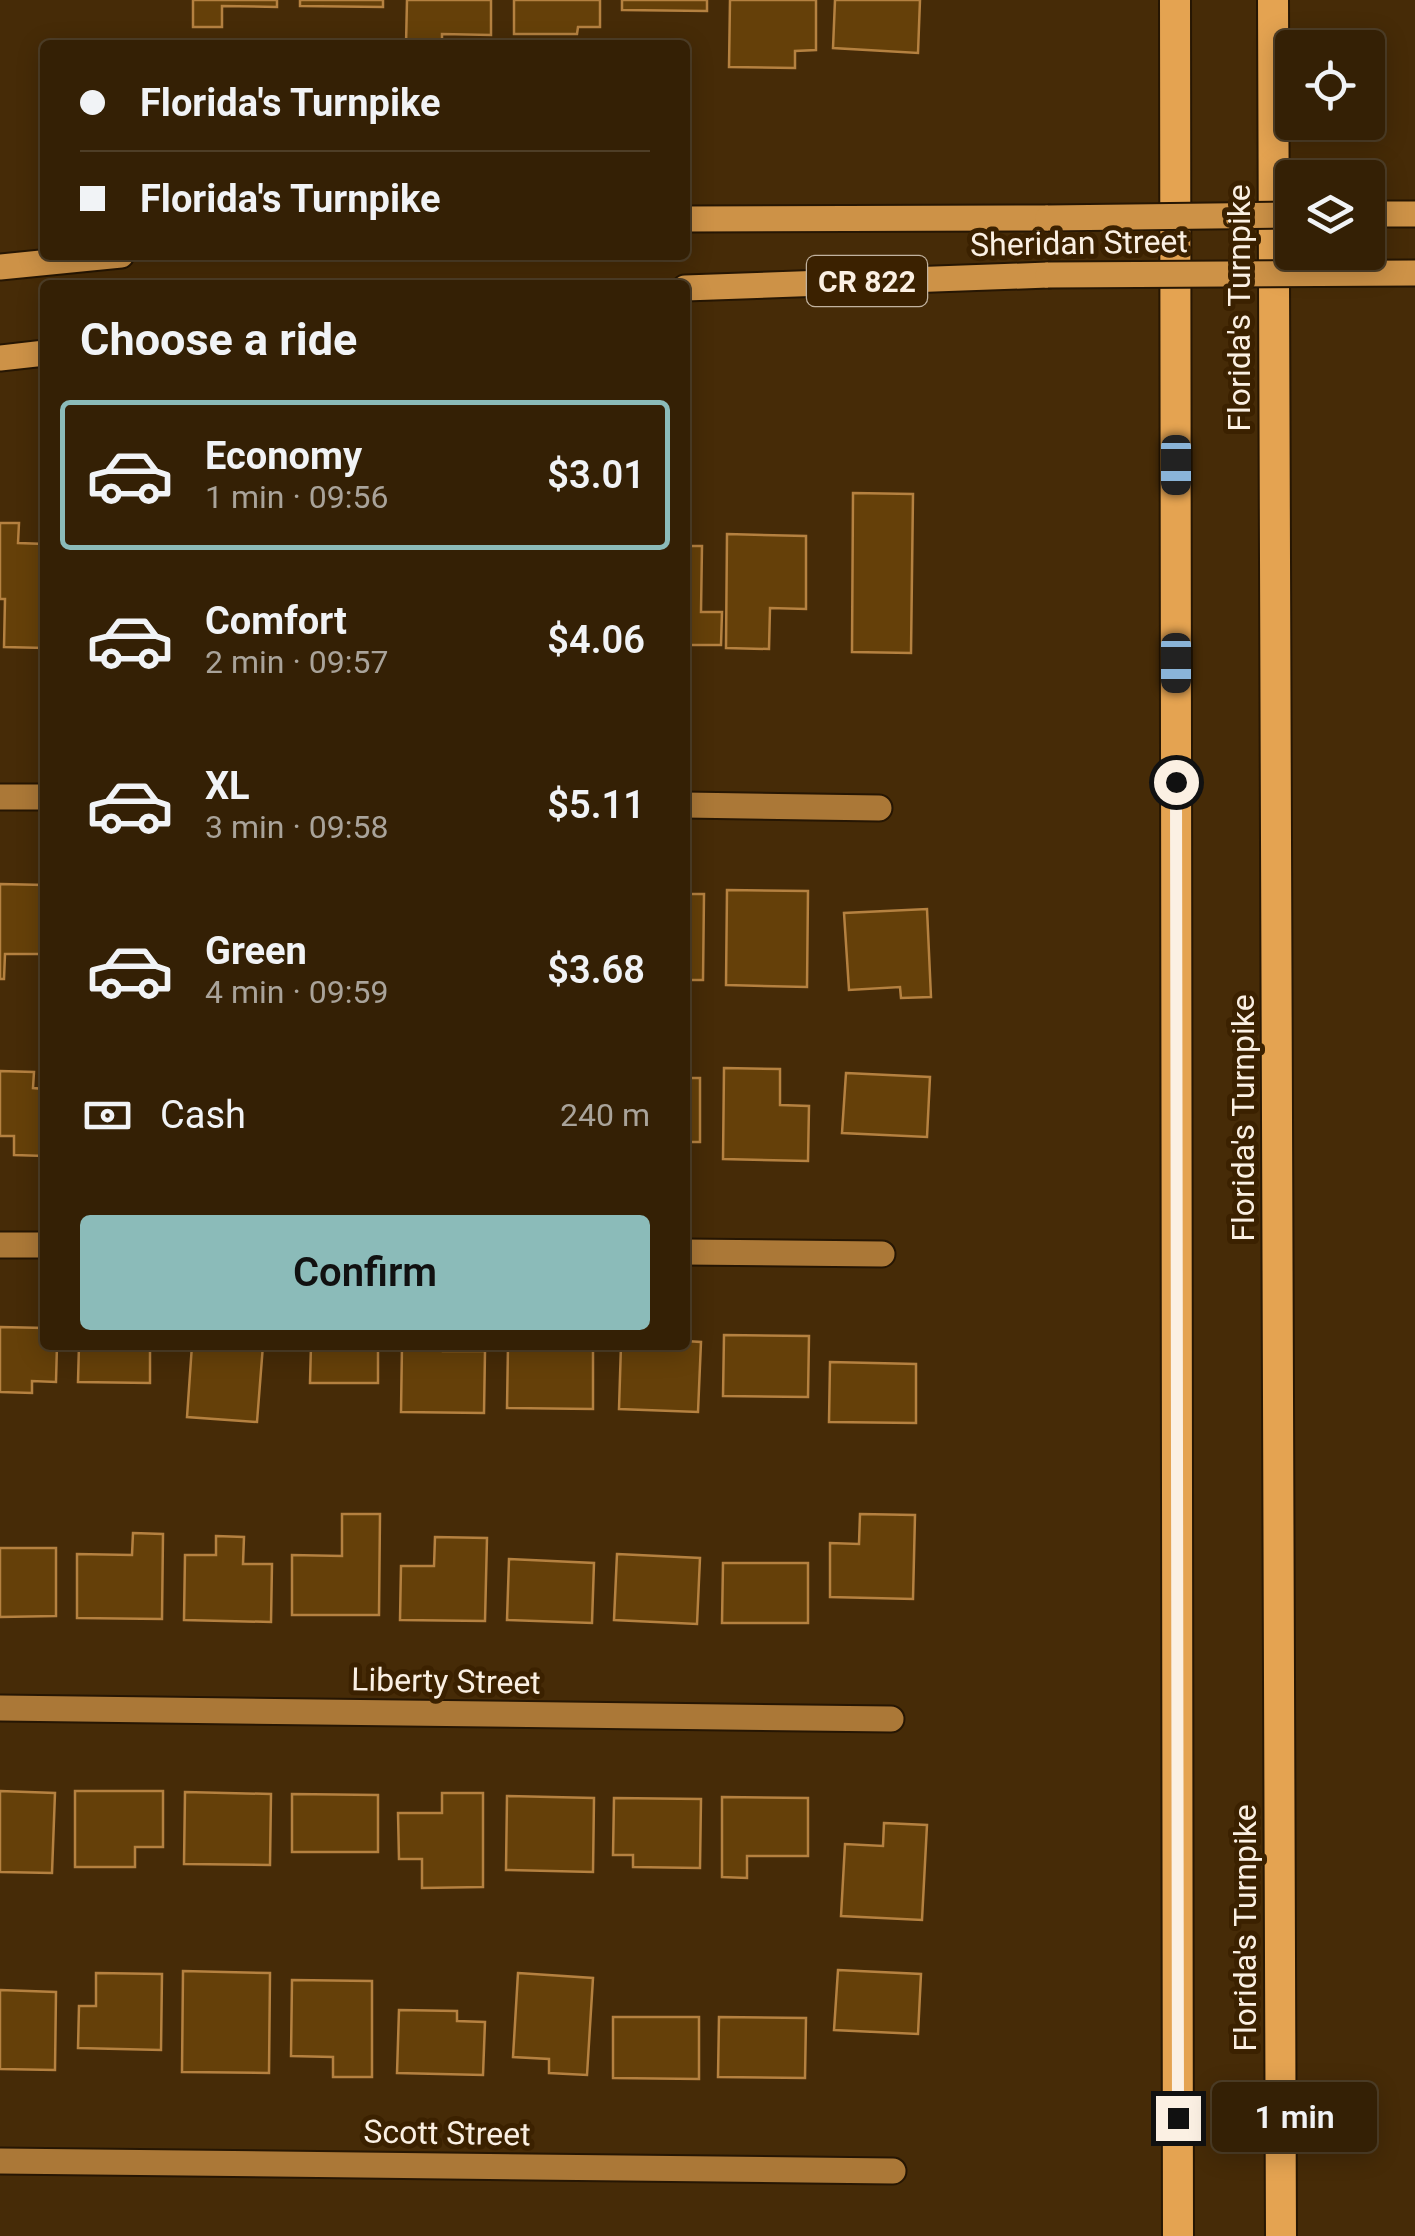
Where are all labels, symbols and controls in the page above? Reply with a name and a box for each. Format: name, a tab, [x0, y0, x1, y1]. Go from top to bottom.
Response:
map controls	[1275, 30, 1385, 270]
button: locate	[1275, 30, 1385, 140]
text: Florida's Turnpike	[140, 81, 440, 125]
button: layers	[1275, 160, 1385, 270]
text: Florida's Turnpike	[140, 177, 440, 221]
street label: Florida's Turnpike	[1220, 184, 1258, 432]
street label: Sheridan Street	[970, 222, 1188, 264]
road number: CR 822	[807, 256, 927, 306]
text: Choose a ride	[80, 313, 357, 366]
icon: car	[85, 430, 175, 520]
text: Economy	[205, 434, 362, 478]
car	[1161, 435, 1191, 495]
text: $3.01	[547, 453, 645, 497]
text: 1 min · 09:56	[205, 478, 388, 516]
icon: car	[85, 595, 175, 685]
text: Comfort	[205, 599, 347, 643]
text: $4.06	[547, 618, 645, 662]
car	[1161, 633, 1191, 693]
text: 2 min · 09:57	[205, 643, 388, 681]
icon: car	[85, 760, 175, 850]
route start	[1154, 760, 1199, 805]
text: XL	[205, 764, 250, 808]
text: $5.11	[547, 783, 645, 827]
text: 3 min · 09:58	[205, 808, 388, 846]
icon: car	[85, 925, 175, 1015]
text: Green	[205, 929, 307, 973]
text: $3.68	[547, 948, 645, 992]
text: 4 min · 09:59	[205, 973, 388, 1011]
street label: Florida's Turnpike	[1224, 994, 1262, 1242]
icon: cash	[80, 1088, 135, 1143]
text: Cash	[160, 1093, 246, 1137]
text: 240 m	[560, 1096, 650, 1134]
button: Confirm	[80, 1215, 650, 1330]
street label: Liberty Street	[351, 1660, 541, 1702]
street label: Florida's Turnpike	[1226, 1804, 1264, 2052]
callout: 1 min	[1213, 2083, 1378, 2153]
route end	[1156, 2096, 1201, 2141]
text: 1 min	[1254, 2098, 1335, 2136]
street label: Scott Street	[363, 2113, 531, 2153]

